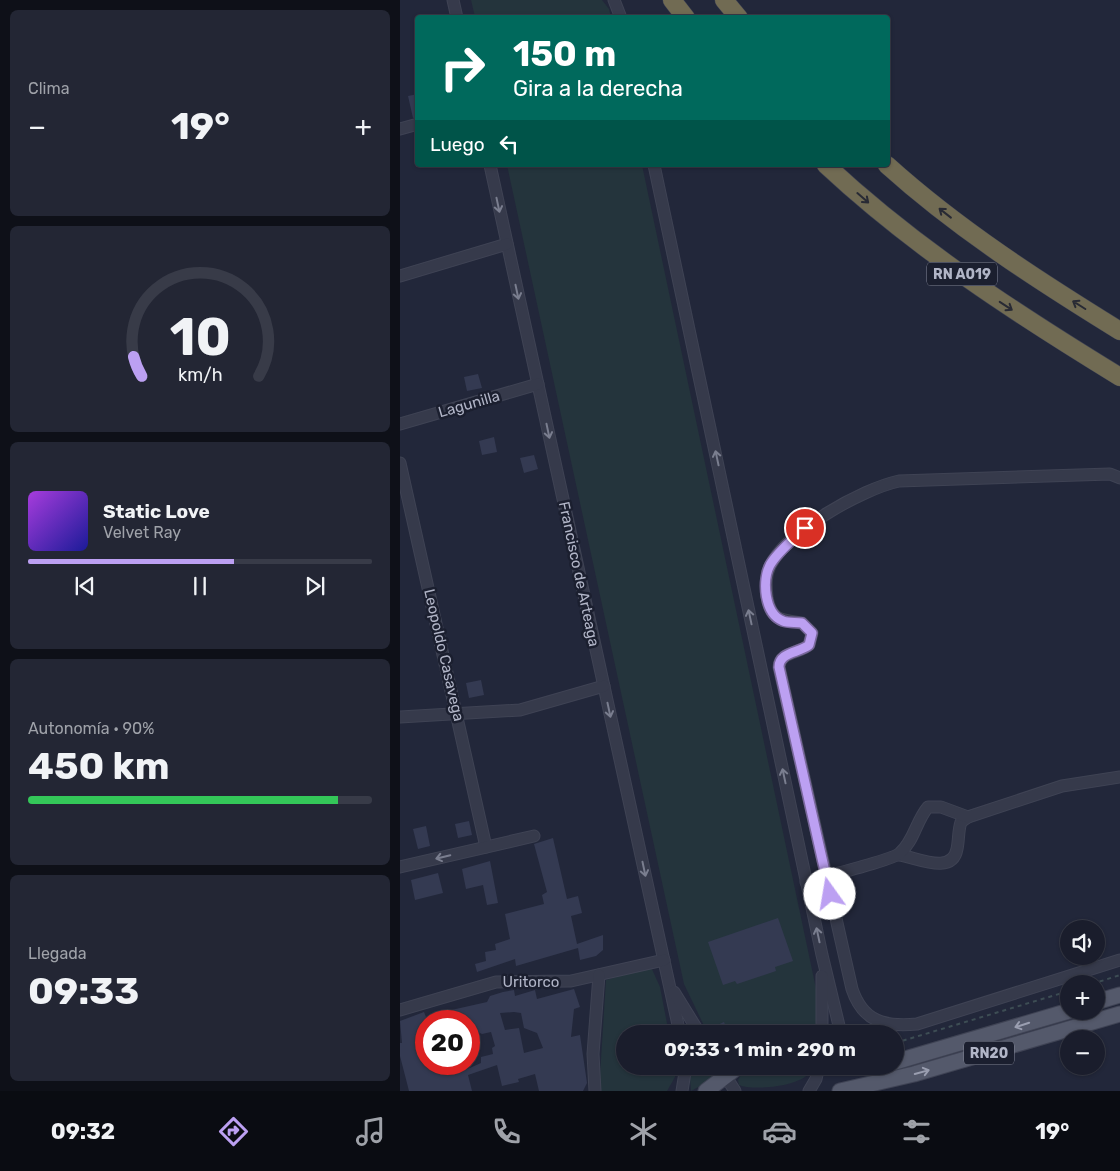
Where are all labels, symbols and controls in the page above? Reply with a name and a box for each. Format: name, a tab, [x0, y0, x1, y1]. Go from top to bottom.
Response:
text: 150 m	[513, 33, 616, 75]
icon: right	[430, 35, 495, 100]
text: Gira a la derecha	[513, 75, 683, 102]
text: Clima	[28, 79, 69, 98]
text: 19°	[171, 103, 230, 149]
text: −	[28, 110, 46, 143]
text: +	[355, 110, 372, 143]
icon: left	[495, 130, 523, 158]
text: Luego	[430, 133, 485, 156]
one-way arrow	[856, 192, 869, 203]
one-way arrow	[494, 196, 503, 212]
one-way arrow	[939, 207, 952, 218]
road number: RN A019	[927, 262, 997, 286]
one-way arrow	[513, 283, 523, 299]
one-way arrow	[1072, 300, 1086, 310]
one-way arrow	[999, 301, 1013, 311]
text: 10	[169, 306, 231, 368]
text: km/h	[178, 364, 222, 385]
street label: Lagunilla	[436, 387, 502, 421]
one-way arrow	[544, 423, 553, 439]
one-way arrow	[711, 451, 721, 467]
text: Static Love	[103, 500, 210, 523]
street label: Francisco de Arteaga	[555, 500, 603, 648]
pin	[784, 507, 826, 549]
icon: arrive	[791, 514, 819, 542]
text: Velvet Ray	[103, 523, 181, 542]
icon: previous	[71, 572, 99, 600]
icon: pause	[186, 572, 214, 600]
icon: next	[301, 572, 329, 600]
street label: Leopoldo Casavega	[420, 587, 468, 723]
one-way arrow	[745, 610, 755, 626]
one-way arrow	[605, 701, 614, 717]
text: Autonomía · 90%	[28, 719, 154, 738]
text: 450 km	[28, 743, 169, 789]
one-way arrow	[779, 769, 788, 785]
one-way arrow	[436, 853, 452, 862]
one-way arrow	[640, 860, 649, 876]
position arrow	[803, 867, 855, 919]
map controls	[1060, 920, 1105, 1075]
button: sound	[1060, 920, 1105, 965]
one-way arrow	[813, 928, 822, 944]
text: Llegada	[28, 944, 87, 963]
text: 09:33	[28, 968, 139, 1014]
street label: Uritorco	[503, 973, 559, 991]
button: +	[1060, 975, 1105, 1020]
speed limit sign: 20	[415, 1010, 480, 1075]
one-way arrow	[1015, 1021, 1031, 1031]
button: −	[1060, 1030, 1105, 1075]
text: 09:33 · 1 min · 290 m	[664, 1038, 856, 1061]
road number: RN20	[964, 1042, 1014, 1064]
one-way arrow	[913, 1067, 929, 1077]
icon: directions	[216, 1114, 251, 1149]
icon: music	[353, 1114, 388, 1149]
icon: phone	[489, 1114, 524, 1149]
icon: climate	[626, 1114, 661, 1149]
icon: car	[762, 1114, 797, 1149]
icon: filters	[899, 1114, 934, 1149]
text: 09:32	[51, 1118, 115, 1145]
text: 19°	[1035, 1118, 1069, 1145]

